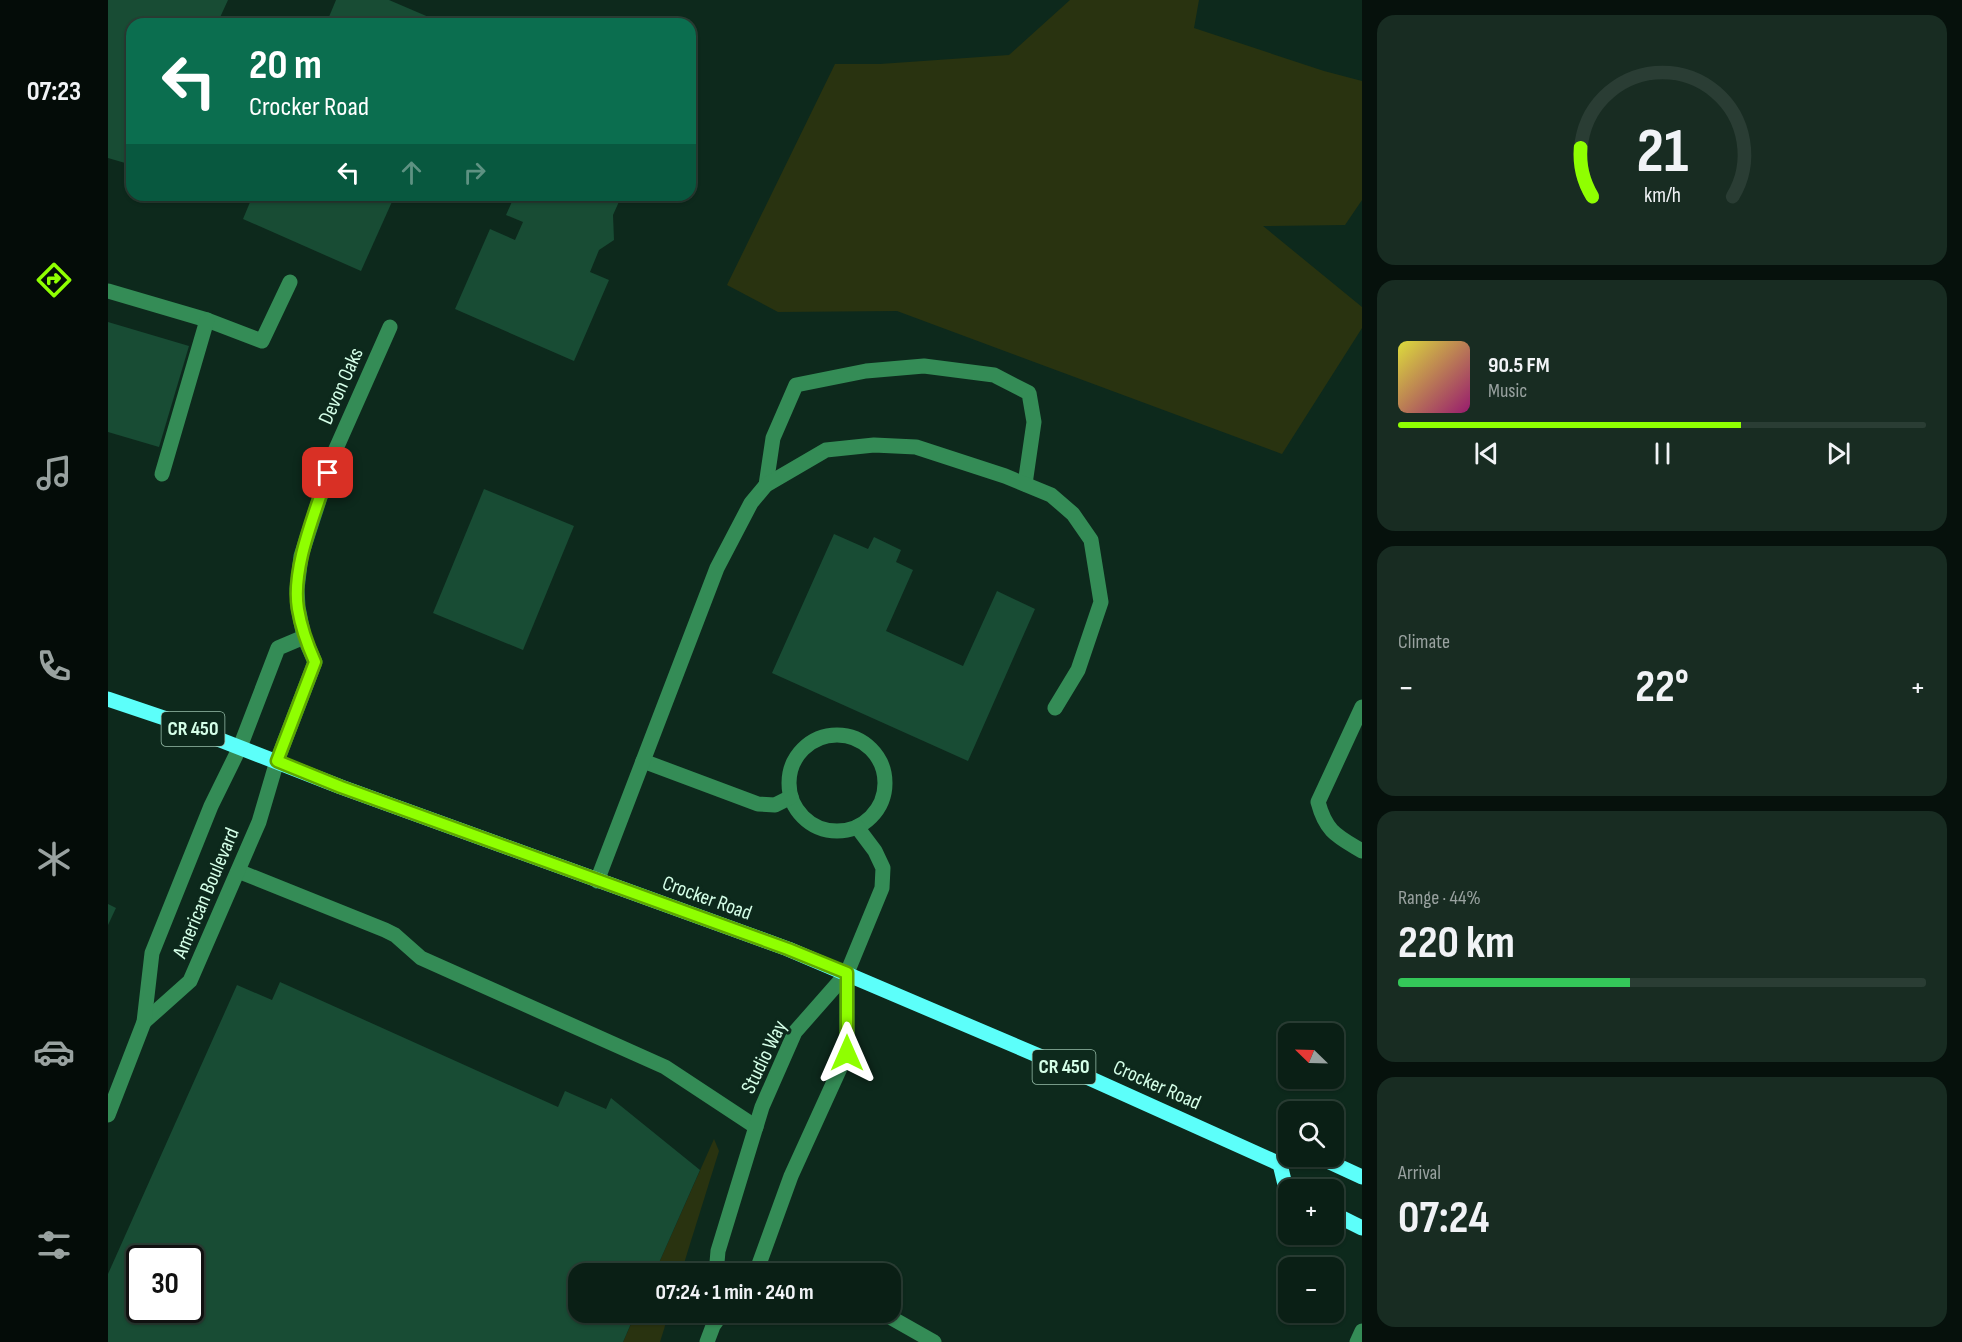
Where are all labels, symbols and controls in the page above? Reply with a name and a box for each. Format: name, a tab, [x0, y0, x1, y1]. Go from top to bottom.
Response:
text: 20 m	[249, 40, 322, 91]
icon: left	[150, 42, 228, 120]
text: 07:23	[27, 76, 81, 108]
text: Crocker Road	[249, 91, 369, 123]
text: 21	[1636, 115, 1688, 190]
icon: left	[332, 156, 365, 189]
icon: ahead	[395, 156, 428, 189]
icon: right	[458, 156, 491, 189]
text: km/h	[1643, 184, 1681, 209]
icon: directions	[33, 259, 75, 301]
street label: Devon Oaks	[313, 344, 369, 428]
text: 90.5 FM	[1488, 352, 1550, 379]
text: Music	[1488, 379, 1527, 403]
icon: previous	[1470, 437, 1503, 470]
icon: pause	[1646, 437, 1679, 470]
icon: next	[1822, 437, 1855, 470]
pin	[302, 447, 353, 498]
icon: music	[33, 452, 75, 494]
icon: arrive	[311, 456, 344, 489]
text: Climate	[1398, 630, 1450, 654]
icon: phone	[33, 645, 75, 687]
text: 22°	[1635, 660, 1689, 715]
text: −	[1398, 668, 1414, 708]
text: +	[1910, 668, 1926, 708]
road number: CR 450	[162, 712, 224, 746]
street label: American Boulevard	[167, 824, 245, 963]
icon: climate	[33, 838, 75, 880]
street label: Crocker Road	[659, 870, 755, 926]
text: Range · 44%	[1398, 886, 1481, 910]
text: 220 km	[1398, 916, 1515, 971]
street label: Studio Way	[736, 1016, 792, 1098]
position arrow	[815, 1021, 879, 1085]
north arrow	[1278, 1023, 1344, 1089]
map controls	[1278, 1023, 1344, 1323]
icon: car	[33, 1031, 75, 1073]
road number: CR 450	[1032, 1050, 1096, 1084]
street label: Crocker Road	[1109, 1055, 1205, 1115]
button: search	[1278, 1101, 1344, 1167]
text: Arrival	[1398, 1161, 1441, 1185]
button: +	[1278, 1179, 1344, 1245]
text: 07:24	[1398, 1191, 1489, 1246]
icon: filters	[33, 1224, 75, 1266]
speed limit sign: 30	[126, 1245, 204, 1323]
button: −	[1278, 1257, 1344, 1323]
text: 07:24 · 1 min · 240 m	[655, 1279, 814, 1306]

